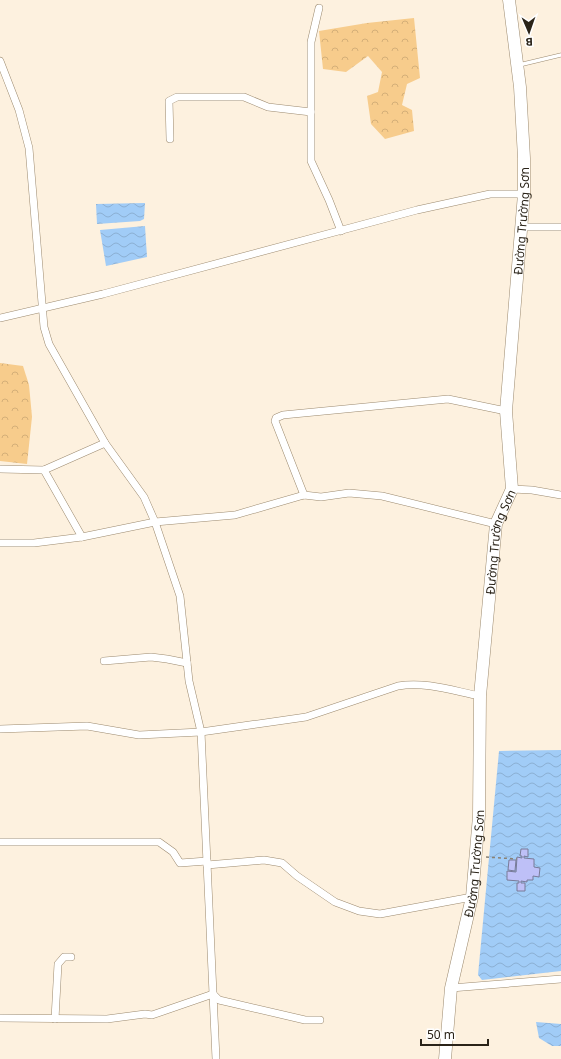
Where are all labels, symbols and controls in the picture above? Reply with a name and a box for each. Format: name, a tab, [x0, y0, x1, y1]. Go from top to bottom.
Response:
north arrow	[509, 12, 549, 52]
text: B	[525, 35, 533, 50]
street label: Đường Trường Sơn	[509, 167, 533, 276]
street label: Đường Trường Sơn	[481, 486, 519, 595]
street label: Đường Trường Sơn	[459, 810, 488, 919]
scale bar	[421, 1021, 488, 1047]
text: 50 m	[427, 1026, 455, 1043]

